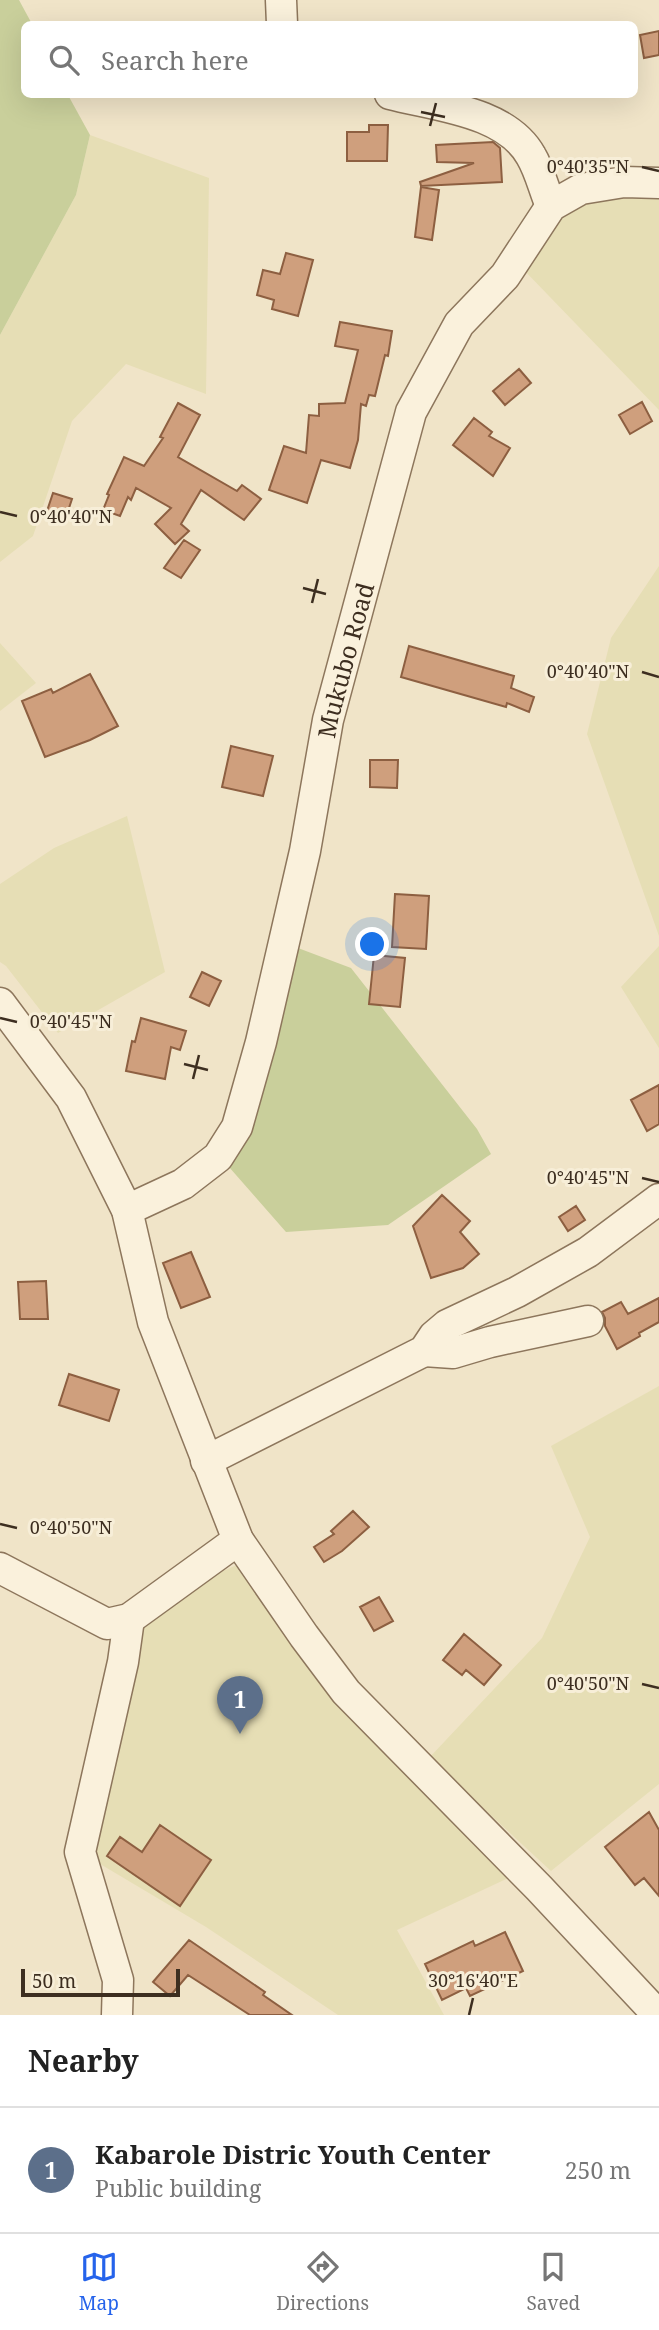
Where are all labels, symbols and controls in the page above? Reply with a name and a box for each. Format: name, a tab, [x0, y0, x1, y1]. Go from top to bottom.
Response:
search box	[21, 21, 638, 98]
icon: search	[45, 41, 83, 79]
text: Search here	[101, 42, 249, 78]
text: 0°40'35"N	[547, 154, 630, 178]
text: 0°40'40"N	[30, 504, 113, 528]
street label: Mukubo Road	[309, 578, 381, 740]
text: 0°40'40"N	[547, 659, 630, 683]
your location	[355, 927, 389, 961]
text: 0°40'45"N	[30, 1009, 113, 1033]
text: 0°40'45"N	[547, 1165, 630, 1189]
text: 0°40'50"N	[30, 1515, 113, 1539]
text: 0°40'50"N	[547, 1671, 630, 1695]
pin: 1	[217, 1676, 263, 1734]
scale bar	[21, 1966, 180, 1998]
text: 50 m	[32, 1968, 76, 1994]
text: 30°16'40"E	[428, 1968, 518, 1992]
text: Nearby	[28, 2040, 139, 2081]
text: Kabarole Distric Youth Center	[95, 2136, 491, 2172]
text: 1	[45, 2154, 58, 2186]
text: 250 m	[565, 2154, 631, 2186]
text: Public building	[95, 2172, 261, 2204]
tab: Map	[79, 2248, 119, 2316]
tab: Directions	[276, 2248, 369, 2316]
tab: Saved	[526, 2248, 580, 2316]

